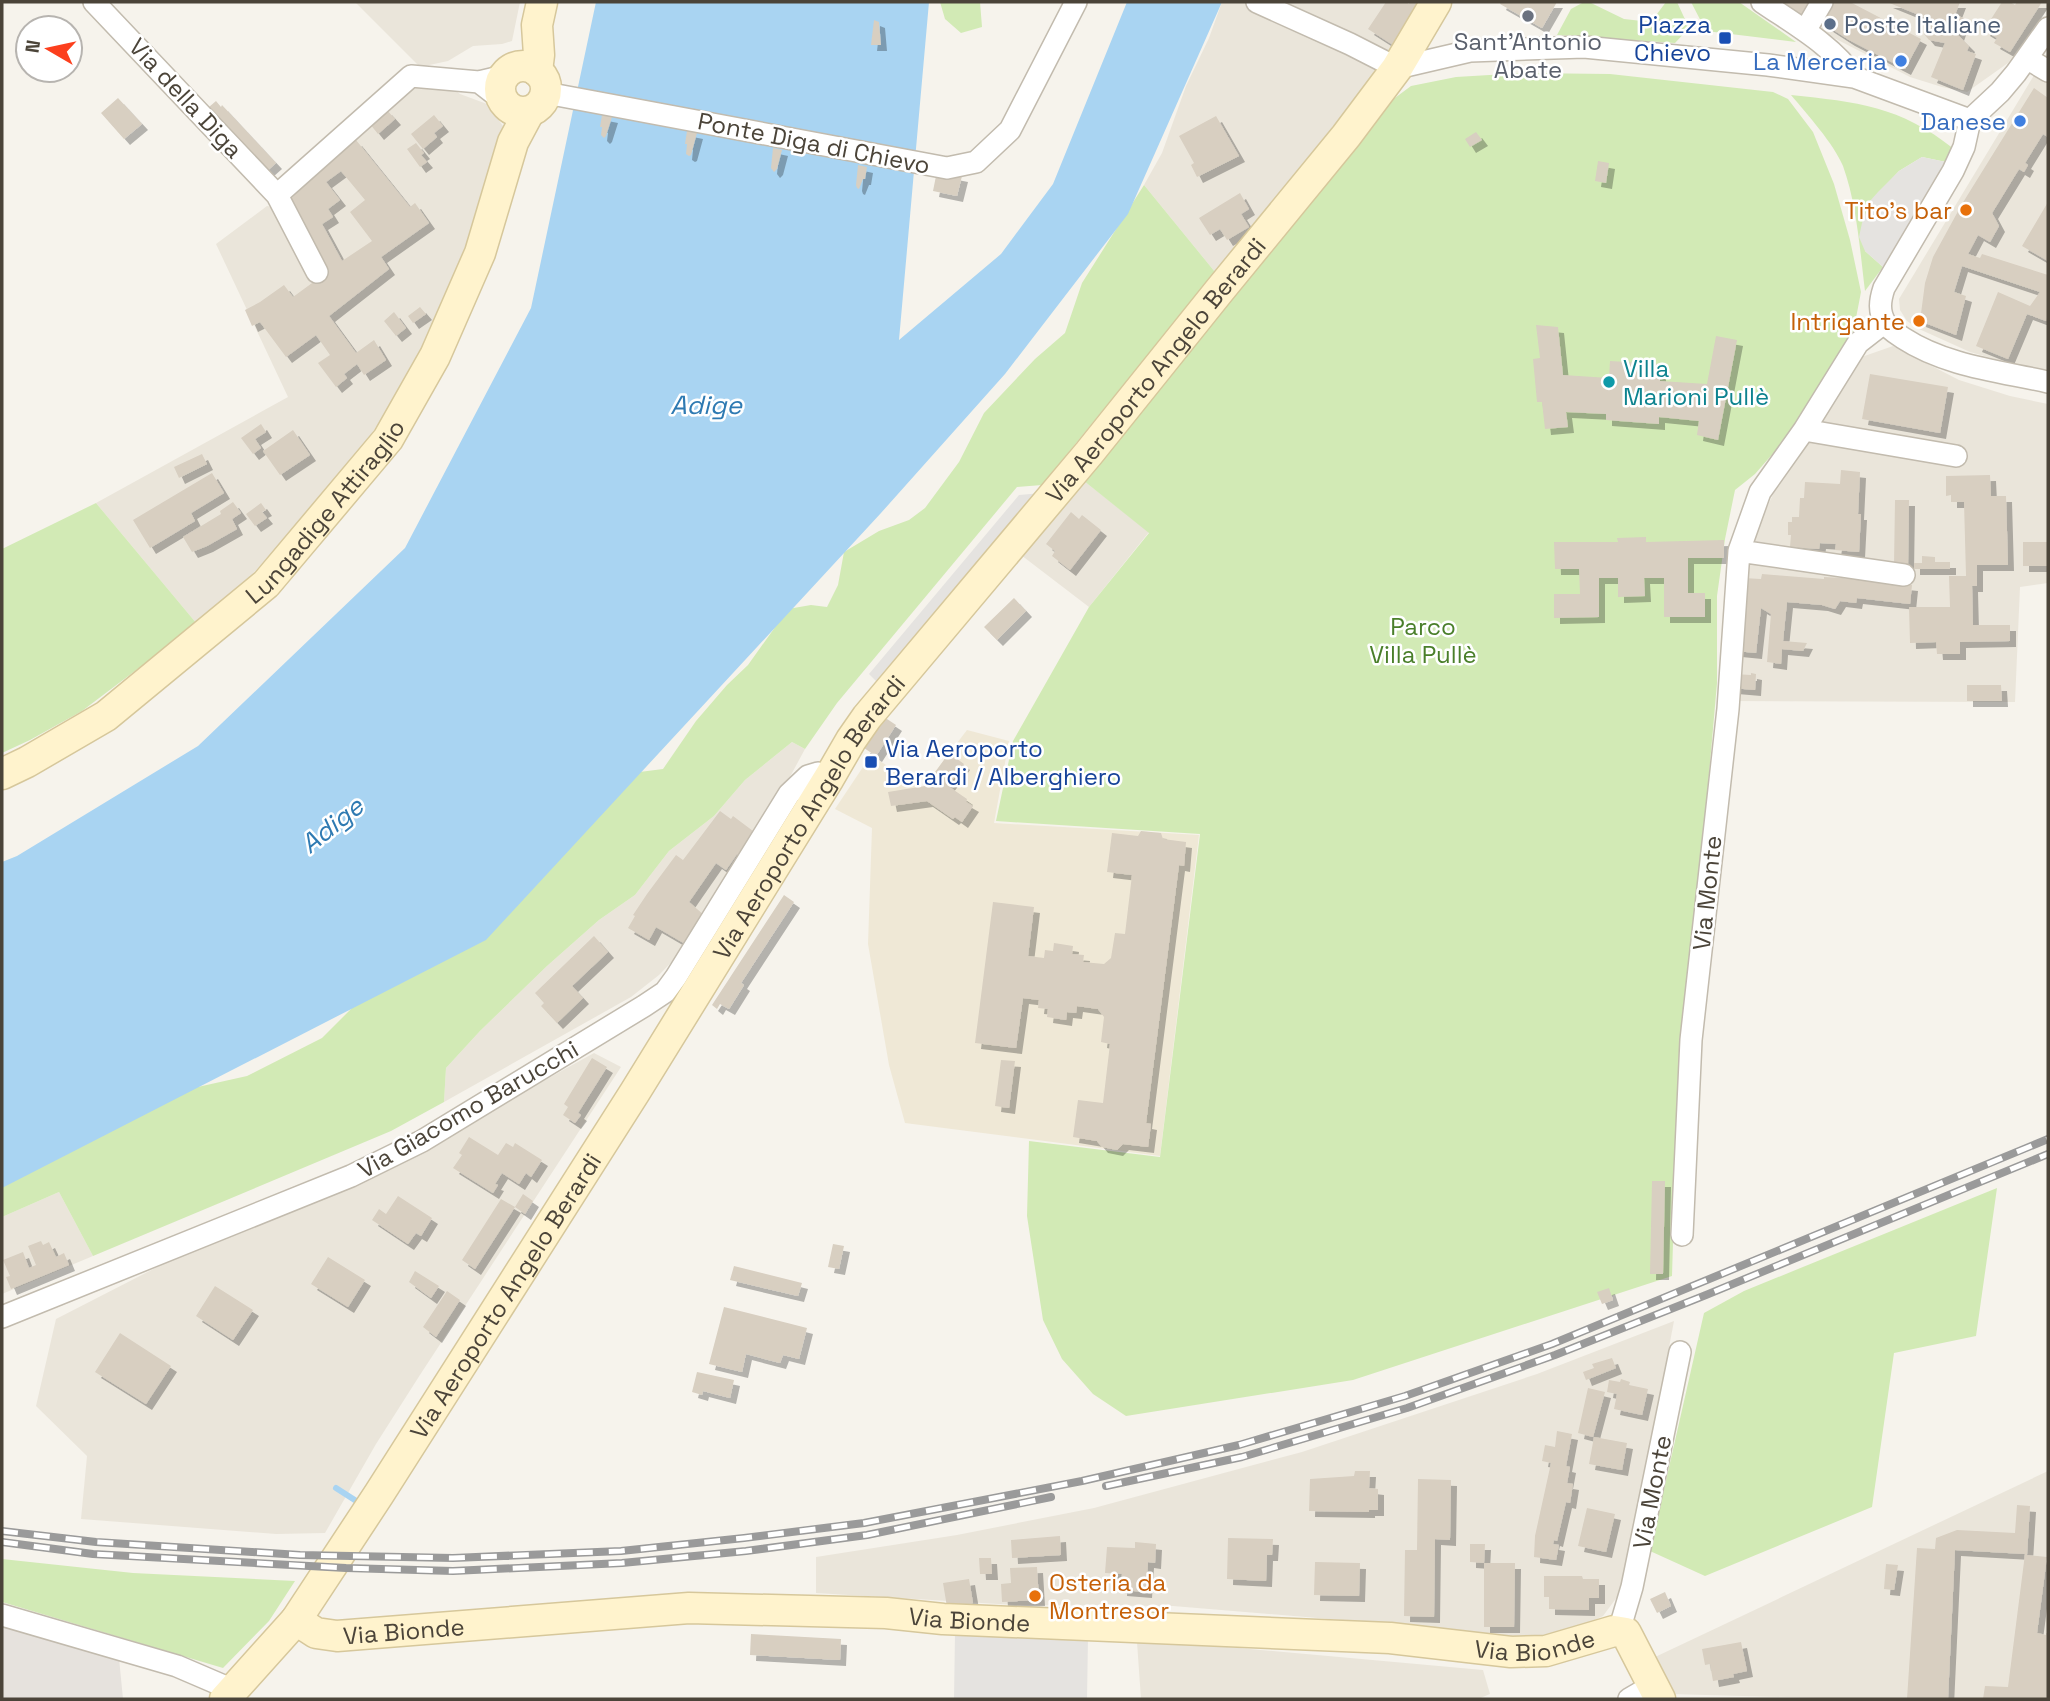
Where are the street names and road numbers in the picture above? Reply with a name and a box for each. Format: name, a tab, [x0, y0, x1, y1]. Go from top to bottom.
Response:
street label: Via della Diga	[122, 31, 250, 165]
street label: Ponte Diga di Chievo	[695, 105, 933, 181]
street label: Via Aeroporto Angelo Berardi	[1038, 231, 1272, 509]
street label: Lungadige Attiraglio	[239, 414, 411, 610]
street label: Via Aeroporto Angelo Berardi	[705, 668, 912, 965]
street label: Via Monte	[1686, 834, 1728, 952]
street label: Via Giacomo Barucchi	[352, 1033, 584, 1185]
street label: Via Aeroporto Angelo Berardi	[403, 1147, 608, 1445]
street label: Via Monte	[1626, 1432, 1678, 1552]
street label: Via Bionde	[907, 1600, 1031, 1638]
street label: Via Bionde	[342, 1610, 466, 1651]
street label: Via Bionde	[1473, 1622, 1598, 1668]

